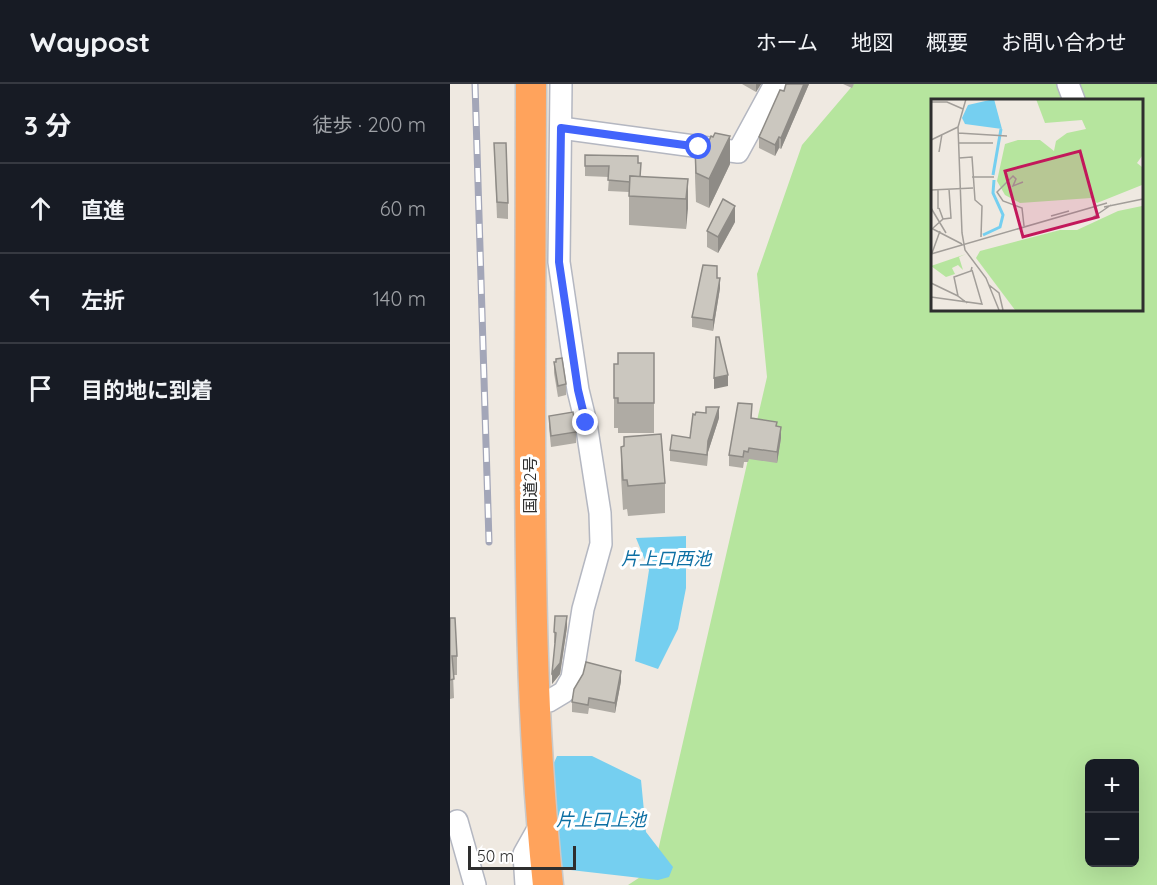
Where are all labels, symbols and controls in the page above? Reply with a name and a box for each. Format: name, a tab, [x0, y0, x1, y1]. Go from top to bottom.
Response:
text: Waypost	[30, 24, 150, 59]
text: ホーム	[756, 29, 818, 55]
text: 地図	[851, 29, 893, 55]
text: 概要	[926, 29, 968, 55]
text: お問い合わせ	[1001, 29, 1127, 55]
inset map	[931, 99, 1142, 310]
text: 3 分	[24, 109, 71, 142]
text: 徒歩 · 200 m	[313, 112, 426, 137]
route start	[685, 133, 711, 159]
icon: ahead	[24, 192, 57, 225]
text: 直進	[81, 196, 125, 224]
text: 60 m	[380, 196, 426, 221]
icon: left	[24, 282, 57, 315]
text: 左折	[81, 286, 125, 314]
text: 140 m	[373, 286, 426, 311]
icon: arrive	[24, 372, 57, 405]
text: 目的地に到着	[81, 376, 213, 404]
route end	[572, 409, 598, 435]
street label: 国道2号	[520, 457, 540, 513]
water label: 片上口西池	[621, 547, 713, 570]
map controls	[1085, 759, 1139, 867]
button: +	[1085, 759, 1139, 813]
water label: 片上口上池	[556, 808, 648, 831]
button: −	[1085, 813, 1139, 867]
scale bar	[468, 843, 576, 870]
text: 50 m	[477, 846, 514, 866]

